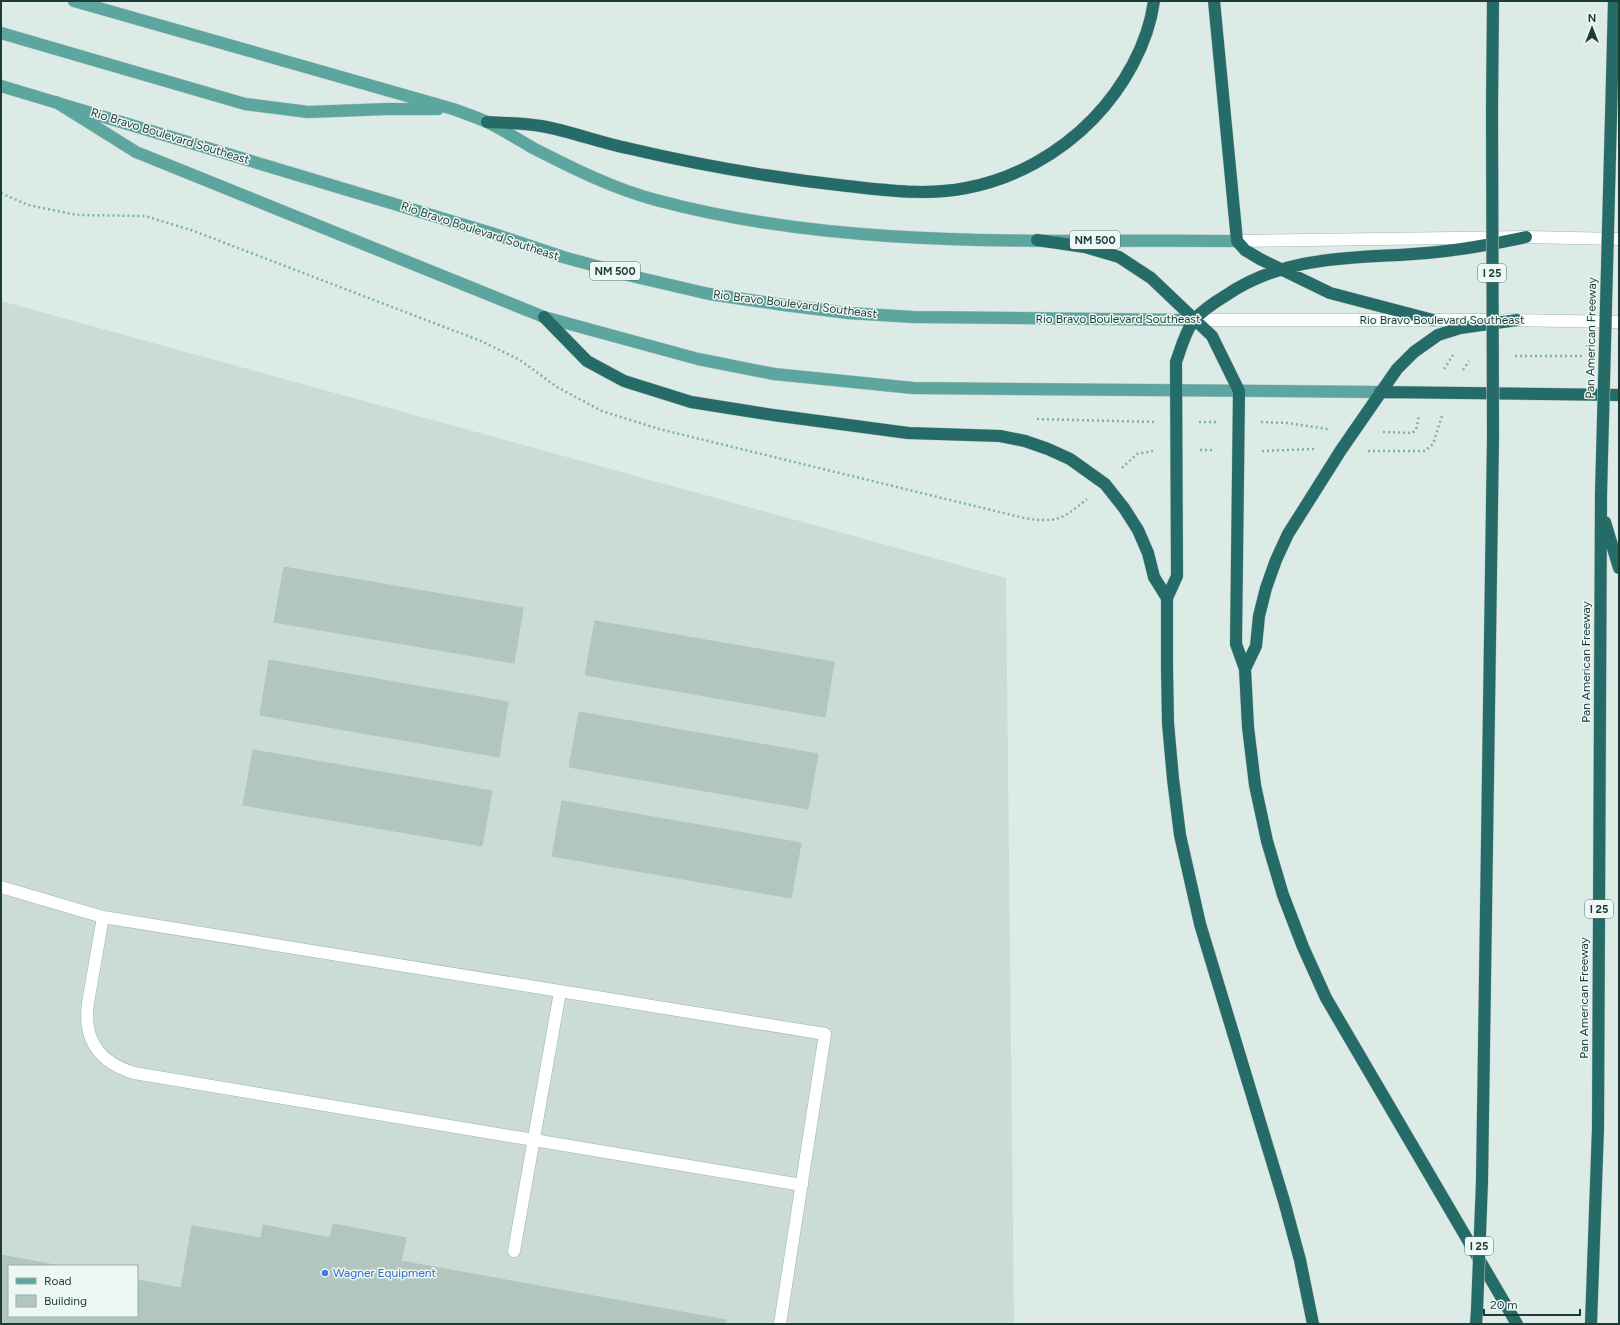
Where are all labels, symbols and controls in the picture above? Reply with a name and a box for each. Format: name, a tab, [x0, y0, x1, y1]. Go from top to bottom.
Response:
north arrow	[1572, 8, 1612, 48]
text: N	[1588, 12, 1596, 25]
street label: Rio Bravo Boulevard Southeast	[89, 105, 251, 167]
street label: Rio Bravo Boulevard Southeast	[399, 199, 561, 263]
road number: NM 500	[1070, 231, 1120, 249]
road number: NM 500	[590, 262, 640, 280]
road number: I 25	[1478, 264, 1506, 282]
street label: Pan American Freeway	[1583, 276, 1599, 399]
street label: Rio Bravo Boulevard Southeast	[712, 287, 878, 321]
street label: Rio Bravo Boulevard Southeast	[1035, 312, 1201, 326]
street label: Rio Bravo Boulevard Southeast	[1359, 313, 1525, 327]
street label: Pan American Freeway	[1579, 601, 1593, 723]
road number: I 25	[1585, 900, 1613, 918]
street label: Pan American Freeway	[1577, 937, 1591, 1059]
road number: I 25	[1465, 1237, 1493, 1255]
legend	[8, 1265, 138, 1317]
place label: Wagner Equipment	[333, 1266, 437, 1280]
marker: Wagner Equipment	[320, 1268, 330, 1278]
text: Road	[44, 1274, 72, 1288]
scale bar	[1484, 1291, 1580, 1317]
text: Building	[44, 1294, 87, 1308]
text: 20 m	[1490, 1298, 1518, 1312]

